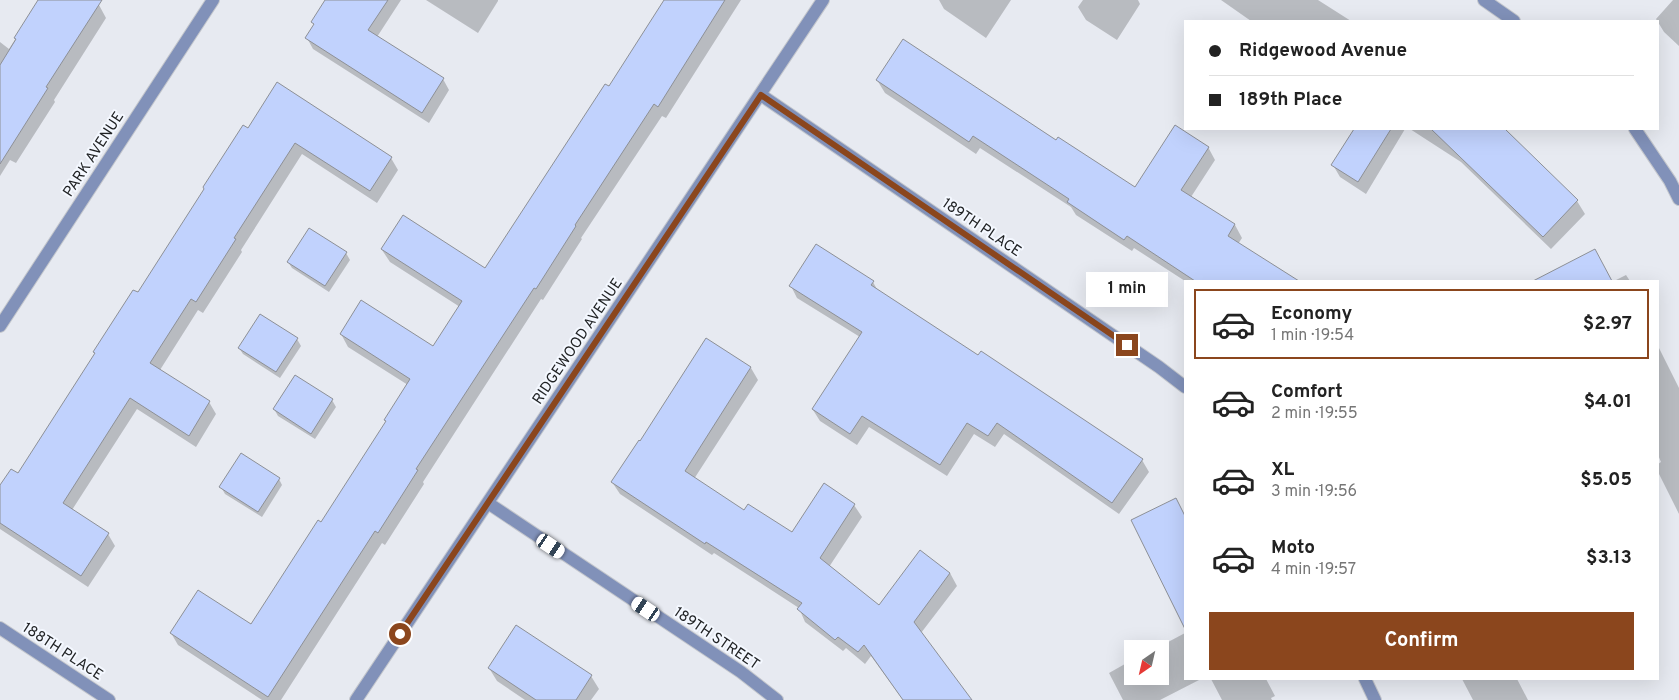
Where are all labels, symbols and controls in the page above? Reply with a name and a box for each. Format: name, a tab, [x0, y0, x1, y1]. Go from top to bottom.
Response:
text: Ridgewood Avenue	[1239, 39, 1407, 63]
text: 189th Place	[1239, 88, 1342, 112]
street label: PARK AVENUE	[60, 109, 129, 201]
street label: 189TH PLACE	[938, 195, 1025, 262]
callout: 1 min	[1086, 272, 1168, 308]
street label: RIDGEWOOD AVENUE	[529, 275, 628, 409]
text: 1 min	[1108, 279, 1146, 299]
icon: car	[1211, 302, 1256, 347]
text: Economy	[1271, 302, 1352, 326]
text: $2.97	[1583, 312, 1632, 336]
text: 1 min · 19:54	[1271, 326, 1354, 346]
route end	[1116, 334, 1138, 356]
icon: car	[1211, 380, 1256, 425]
text: Comfort	[1271, 380, 1343, 404]
text: $4.01	[1584, 390, 1632, 414]
text: 2 min · 19:55	[1271, 404, 1358, 424]
icon: car	[1211, 458, 1256, 503]
text: XL	[1271, 458, 1294, 482]
text: $5.05	[1580, 468, 1632, 492]
text: 3 min · 19:56	[1271, 482, 1357, 502]
car	[534, 531, 567, 561]
icon: car	[1211, 536, 1256, 581]
text: Moto	[1271, 536, 1315, 560]
text: $3.13	[1586, 546, 1632, 570]
text: 4 min · 19:57	[1271, 560, 1356, 580]
car	[629, 594, 662, 624]
street label: 189TH STREET	[670, 604, 763, 675]
button: Confirm	[1209, 612, 1634, 670]
street label: 188TH PLACE	[18, 619, 106, 685]
route start	[389, 623, 411, 645]
north arrow	[1124, 640, 1169, 685]
map controls	[1124, 640, 1169, 685]

